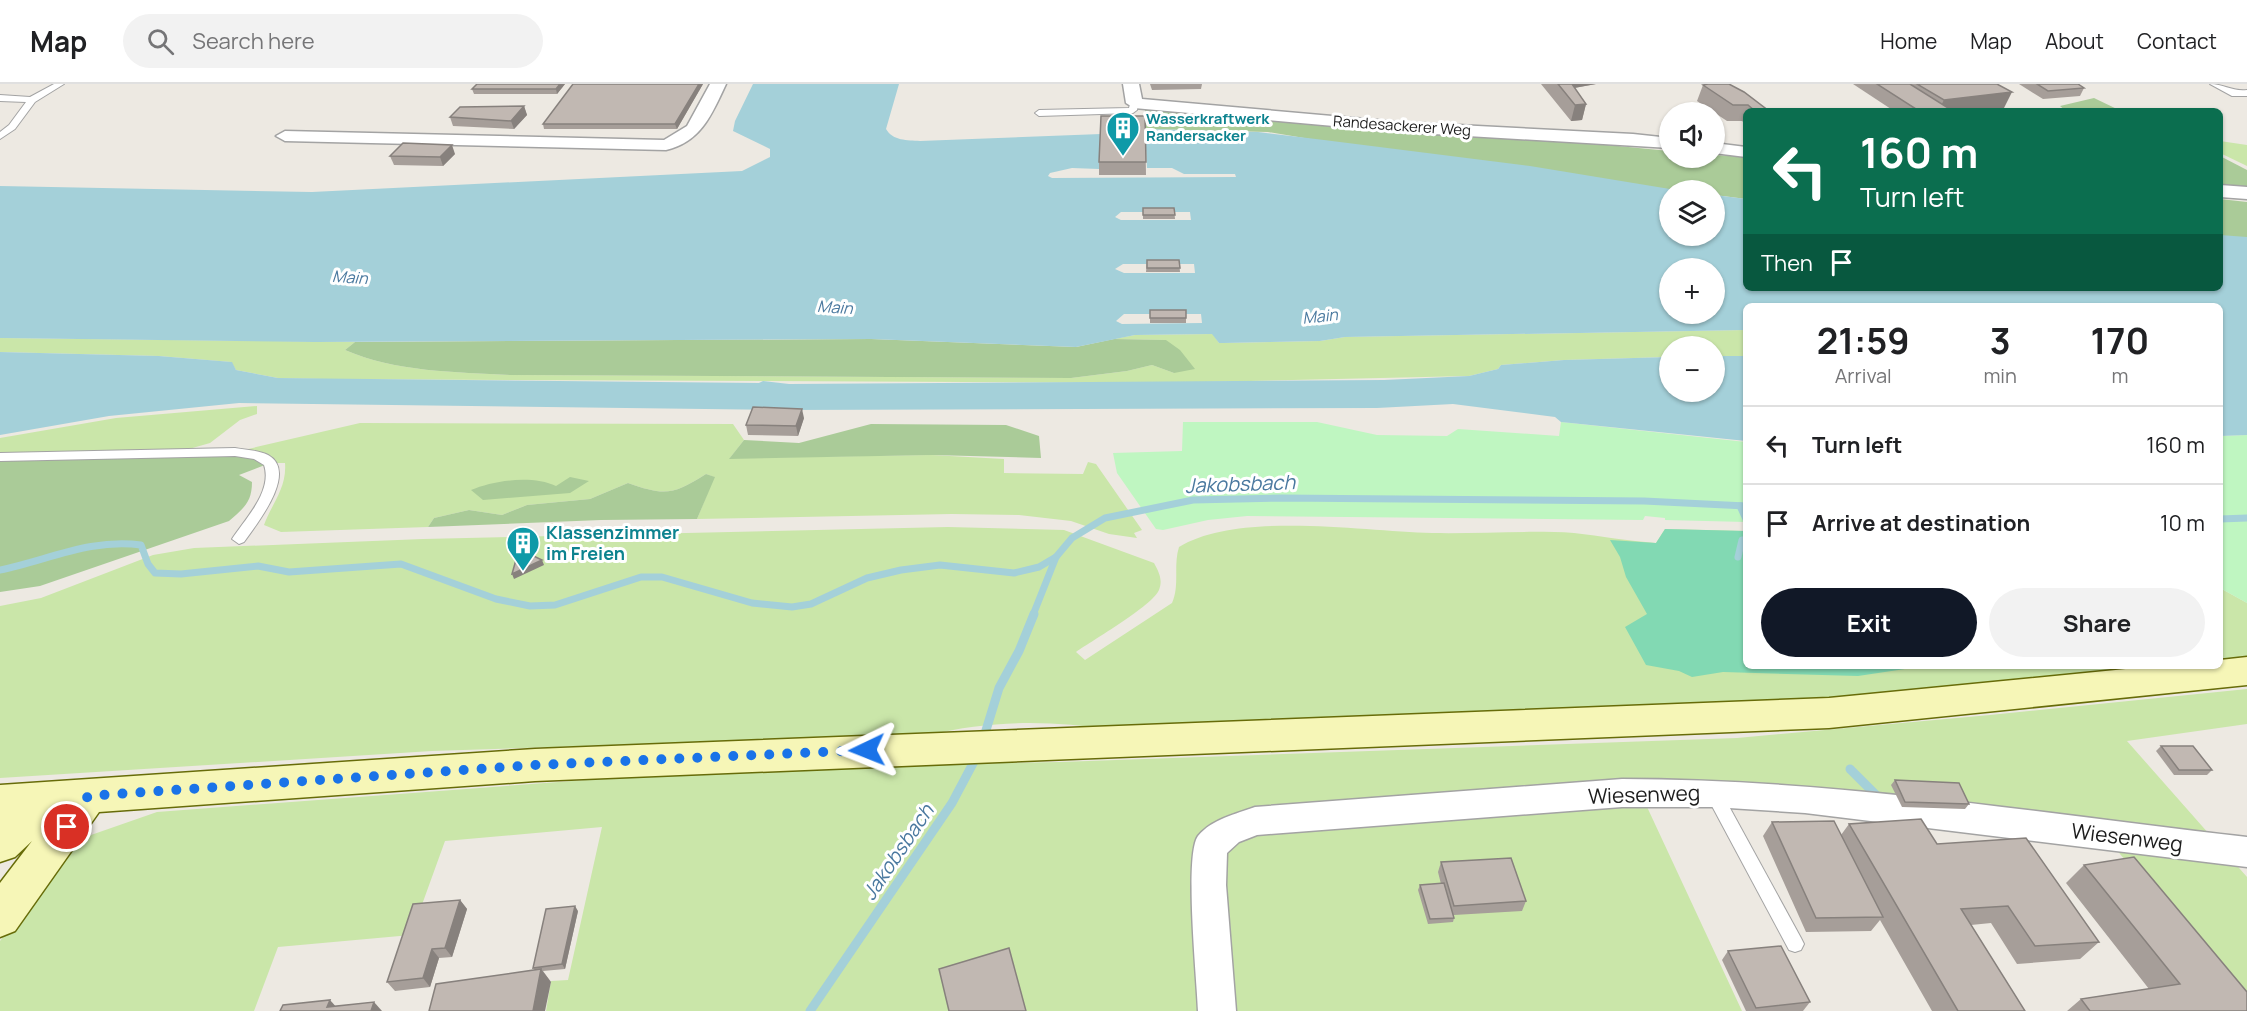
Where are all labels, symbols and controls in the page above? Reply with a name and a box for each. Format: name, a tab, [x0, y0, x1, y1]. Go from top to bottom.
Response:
search box	[123, 14, 543, 68]
text: Map	[30, 22, 87, 60]
icon: search	[144, 25, 177, 58]
text: Search here	[192, 26, 315, 56]
text: Home	[1880, 27, 1937, 55]
text: Map	[1970, 27, 2012, 55]
text: About	[2045, 27, 2104, 55]
text: Contact	[2137, 27, 2217, 55]
map controls	[1659, 102, 1725, 402]
button: sound	[1659, 102, 1725, 168]
place label: Wasserkraftwerk Randersacker	[1146, 108, 1270, 146]
building icon: Wasserkraftwerk Randersacker	[1105, 110, 1141, 157]
street label: Randesackerer Weg	[1332, 110, 1472, 141]
text: 160 m	[1860, 123, 1978, 181]
icon: left	[1761, 132, 1839, 210]
text: Turn left	[1860, 178, 1964, 215]
button: layers	[1659, 180, 1725, 246]
icon: arrive	[1825, 246, 1858, 279]
text: Then	[1761, 248, 1813, 278]
button: +	[1659, 258, 1725, 324]
water label: Main	[331, 265, 369, 289]
water label: Main	[816, 295, 854, 319]
water label: Main	[1301, 303, 1339, 329]
text: 21:59	[1817, 316, 1910, 365]
text: 3	[1990, 316, 2011, 365]
text: 170	[2091, 316, 2149, 365]
button: −	[1659, 336, 1725, 402]
text: Arrival	[1835, 362, 1892, 389]
text: min	[1983, 362, 2017, 389]
text: m	[2111, 362, 2128, 389]
icon: left	[1761, 429, 1794, 462]
text: Turn left	[1812, 430, 1902, 460]
text: 160 m	[2146, 430, 2205, 460]
water label: Jakobsbach	[1185, 468, 1297, 499]
icon: arrive	[1761, 507, 1794, 540]
text: Arrive at destination	[1812, 508, 2030, 538]
text: 10 m	[2160, 508, 2205, 538]
place label: Klassenzimmer im Freien	[546, 520, 679, 565]
building icon: Klassenzimmer im Freien	[505, 525, 541, 572]
button: Exit	[1761, 588, 1977, 657]
button: Share	[1989, 588, 2205, 657]
position arrow	[835, 718, 899, 782]
street label: Wiesenweg	[1587, 778, 1701, 810]
water label: Jakobsbach	[856, 798, 940, 905]
pin	[41, 801, 92, 852]
icon: arrive	[50, 810, 83, 843]
street label: Wiesenweg	[2070, 816, 2185, 858]

